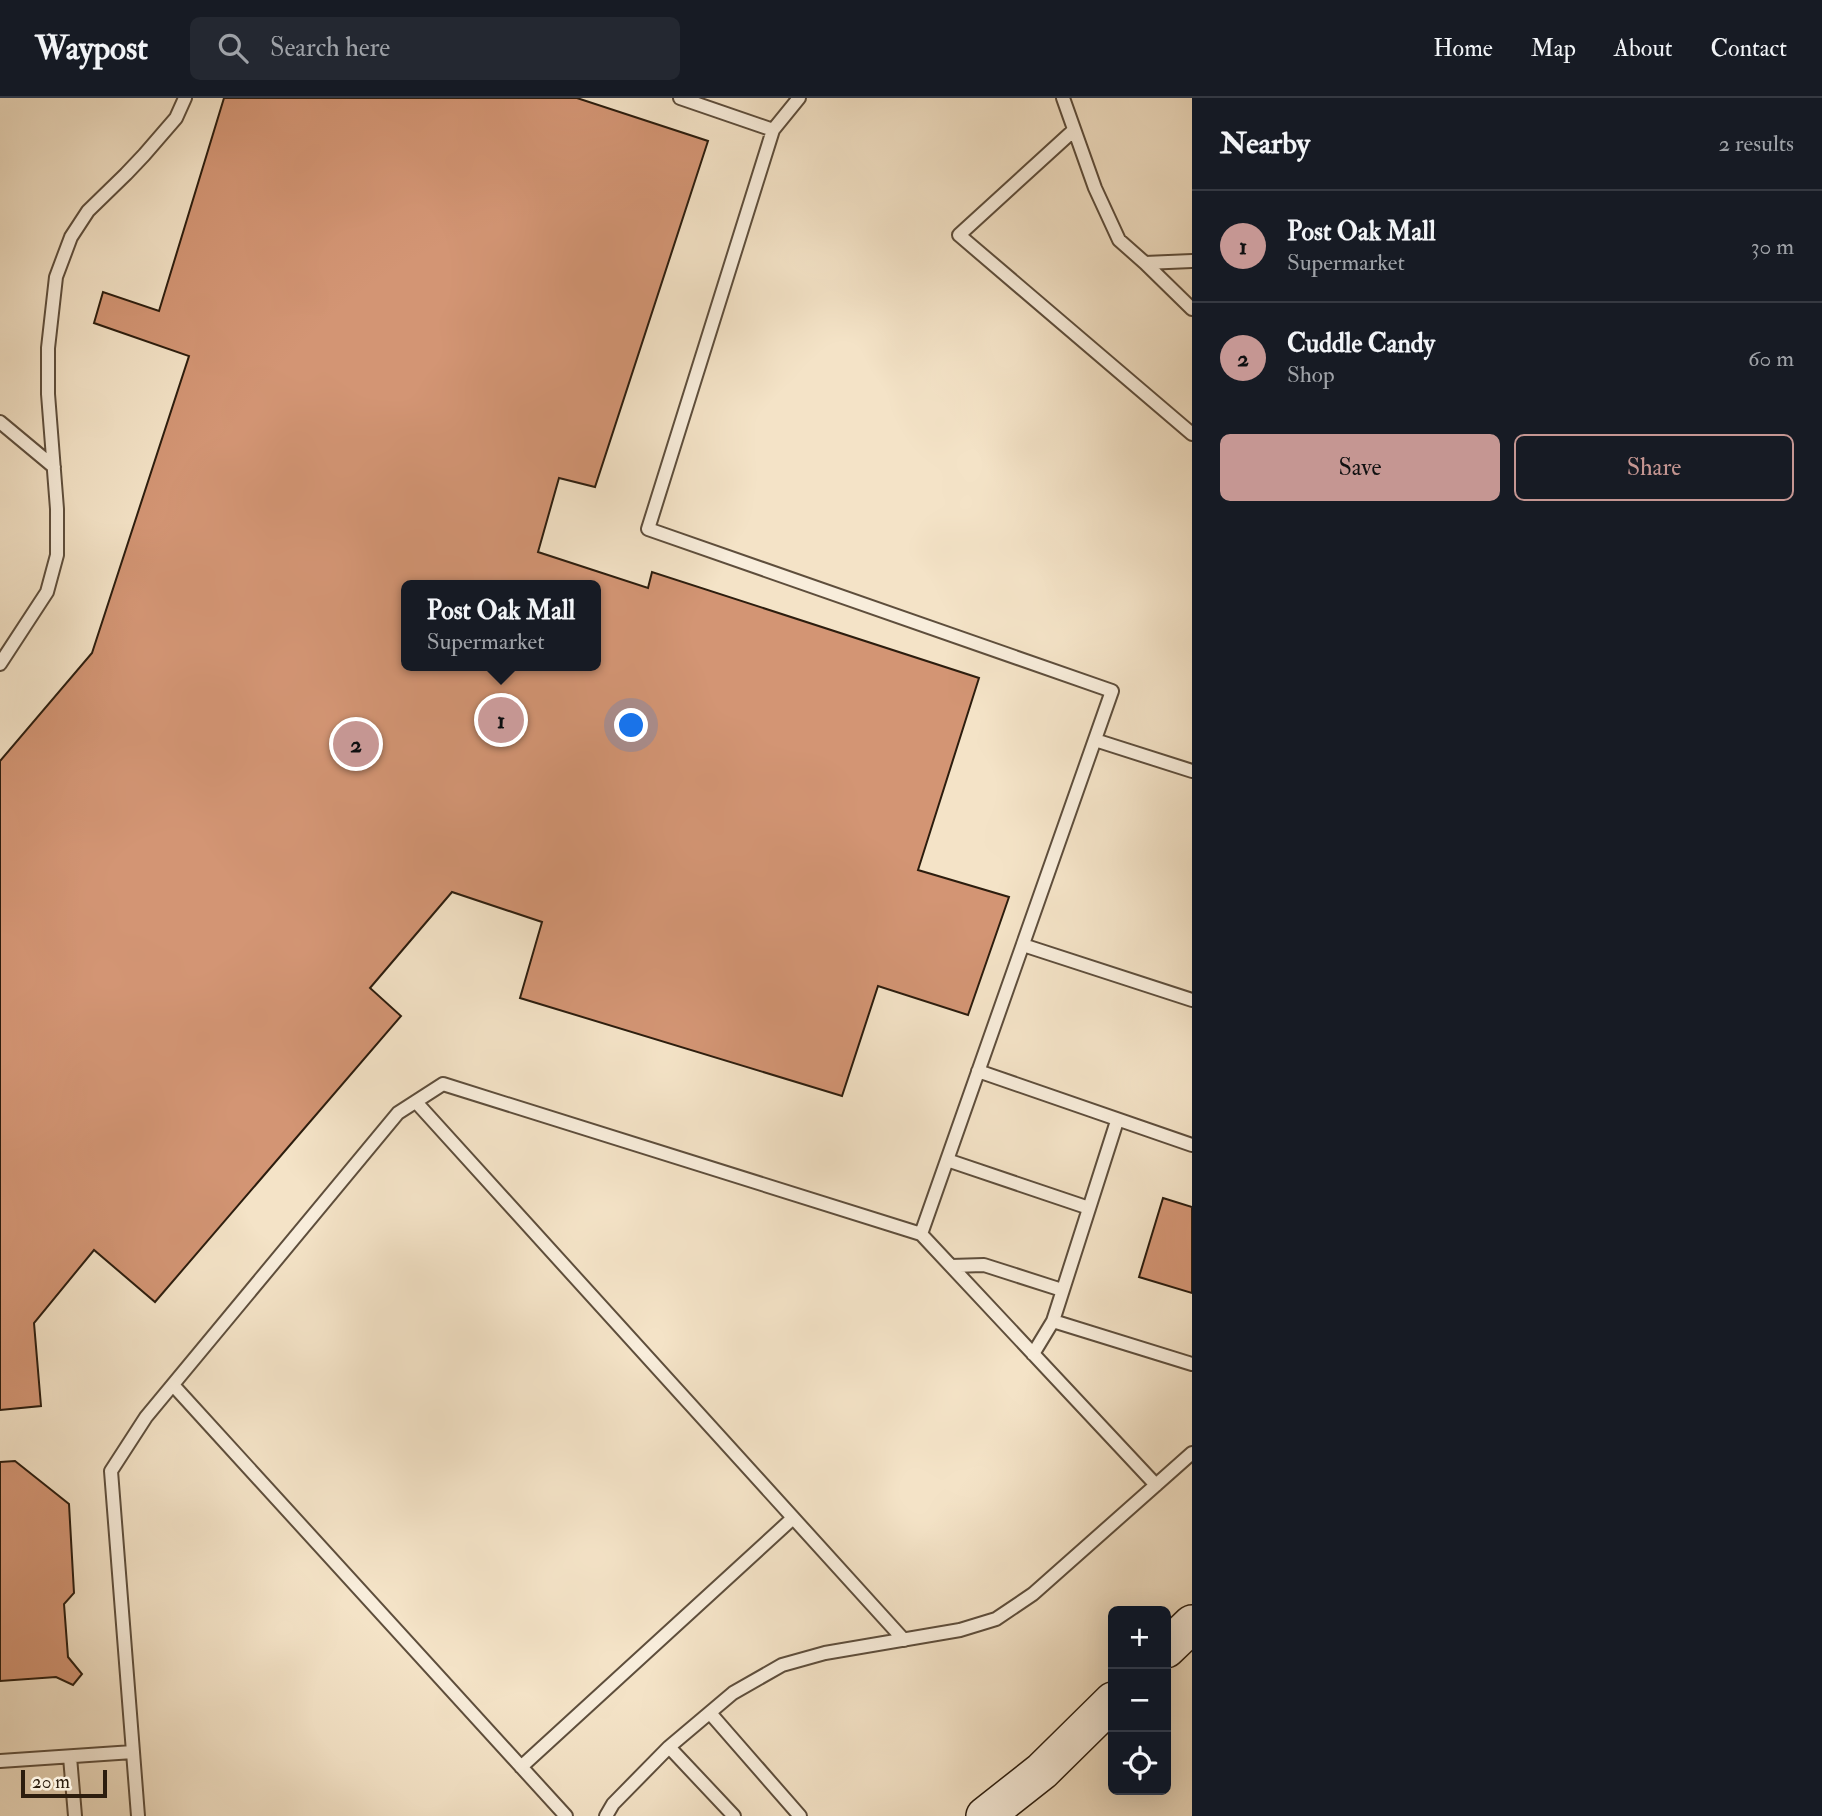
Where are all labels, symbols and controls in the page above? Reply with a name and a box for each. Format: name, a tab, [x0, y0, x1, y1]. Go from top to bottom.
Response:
search box	[190, 17, 680, 80]
text: Waypost	[35, 28, 148, 69]
icon: search	[214, 29, 252, 67]
text: Search here	[270, 32, 390, 64]
text: Home	[1433, 33, 1493, 64]
text: Map	[1531, 33, 1576, 64]
text: About	[1614, 33, 1673, 64]
text: Contact	[1711, 33, 1787, 64]
text: Nearby	[1220, 125, 1310, 162]
text: 2 results	[1719, 129, 1794, 158]
text: Post Oak Mall	[1287, 216, 1436, 248]
text: 1	[1239, 232, 1247, 261]
text: 30 m	[1751, 232, 1794, 261]
text: Supermarket	[1287, 248, 1405, 277]
text: Cuddle Candy	[1287, 328, 1435, 360]
text: 2	[1237, 344, 1249, 373]
text: 60 m	[1748, 344, 1794, 373]
text: Shop	[1287, 360, 1335, 389]
button: Save	[1220, 434, 1500, 501]
button: Share	[1514, 434, 1794, 501]
popup	[401, 580, 601, 671]
text: Post Oak Mall	[427, 595, 575, 627]
text: Supermarket	[427, 627, 545, 656]
pin: 1	[478, 694, 524, 746]
your location	[614, 708, 648, 742]
pin: 2	[333, 718, 379, 770]
map controls	[1108, 1606, 1171, 1795]
button: +	[1108, 1606, 1171, 1669]
button: −	[1108, 1669, 1171, 1732]
button: locate	[1108, 1732, 1171, 1795]
scale bar	[21, 1767, 107, 1799]
text: 20 m	[32, 1770, 70, 1794]

